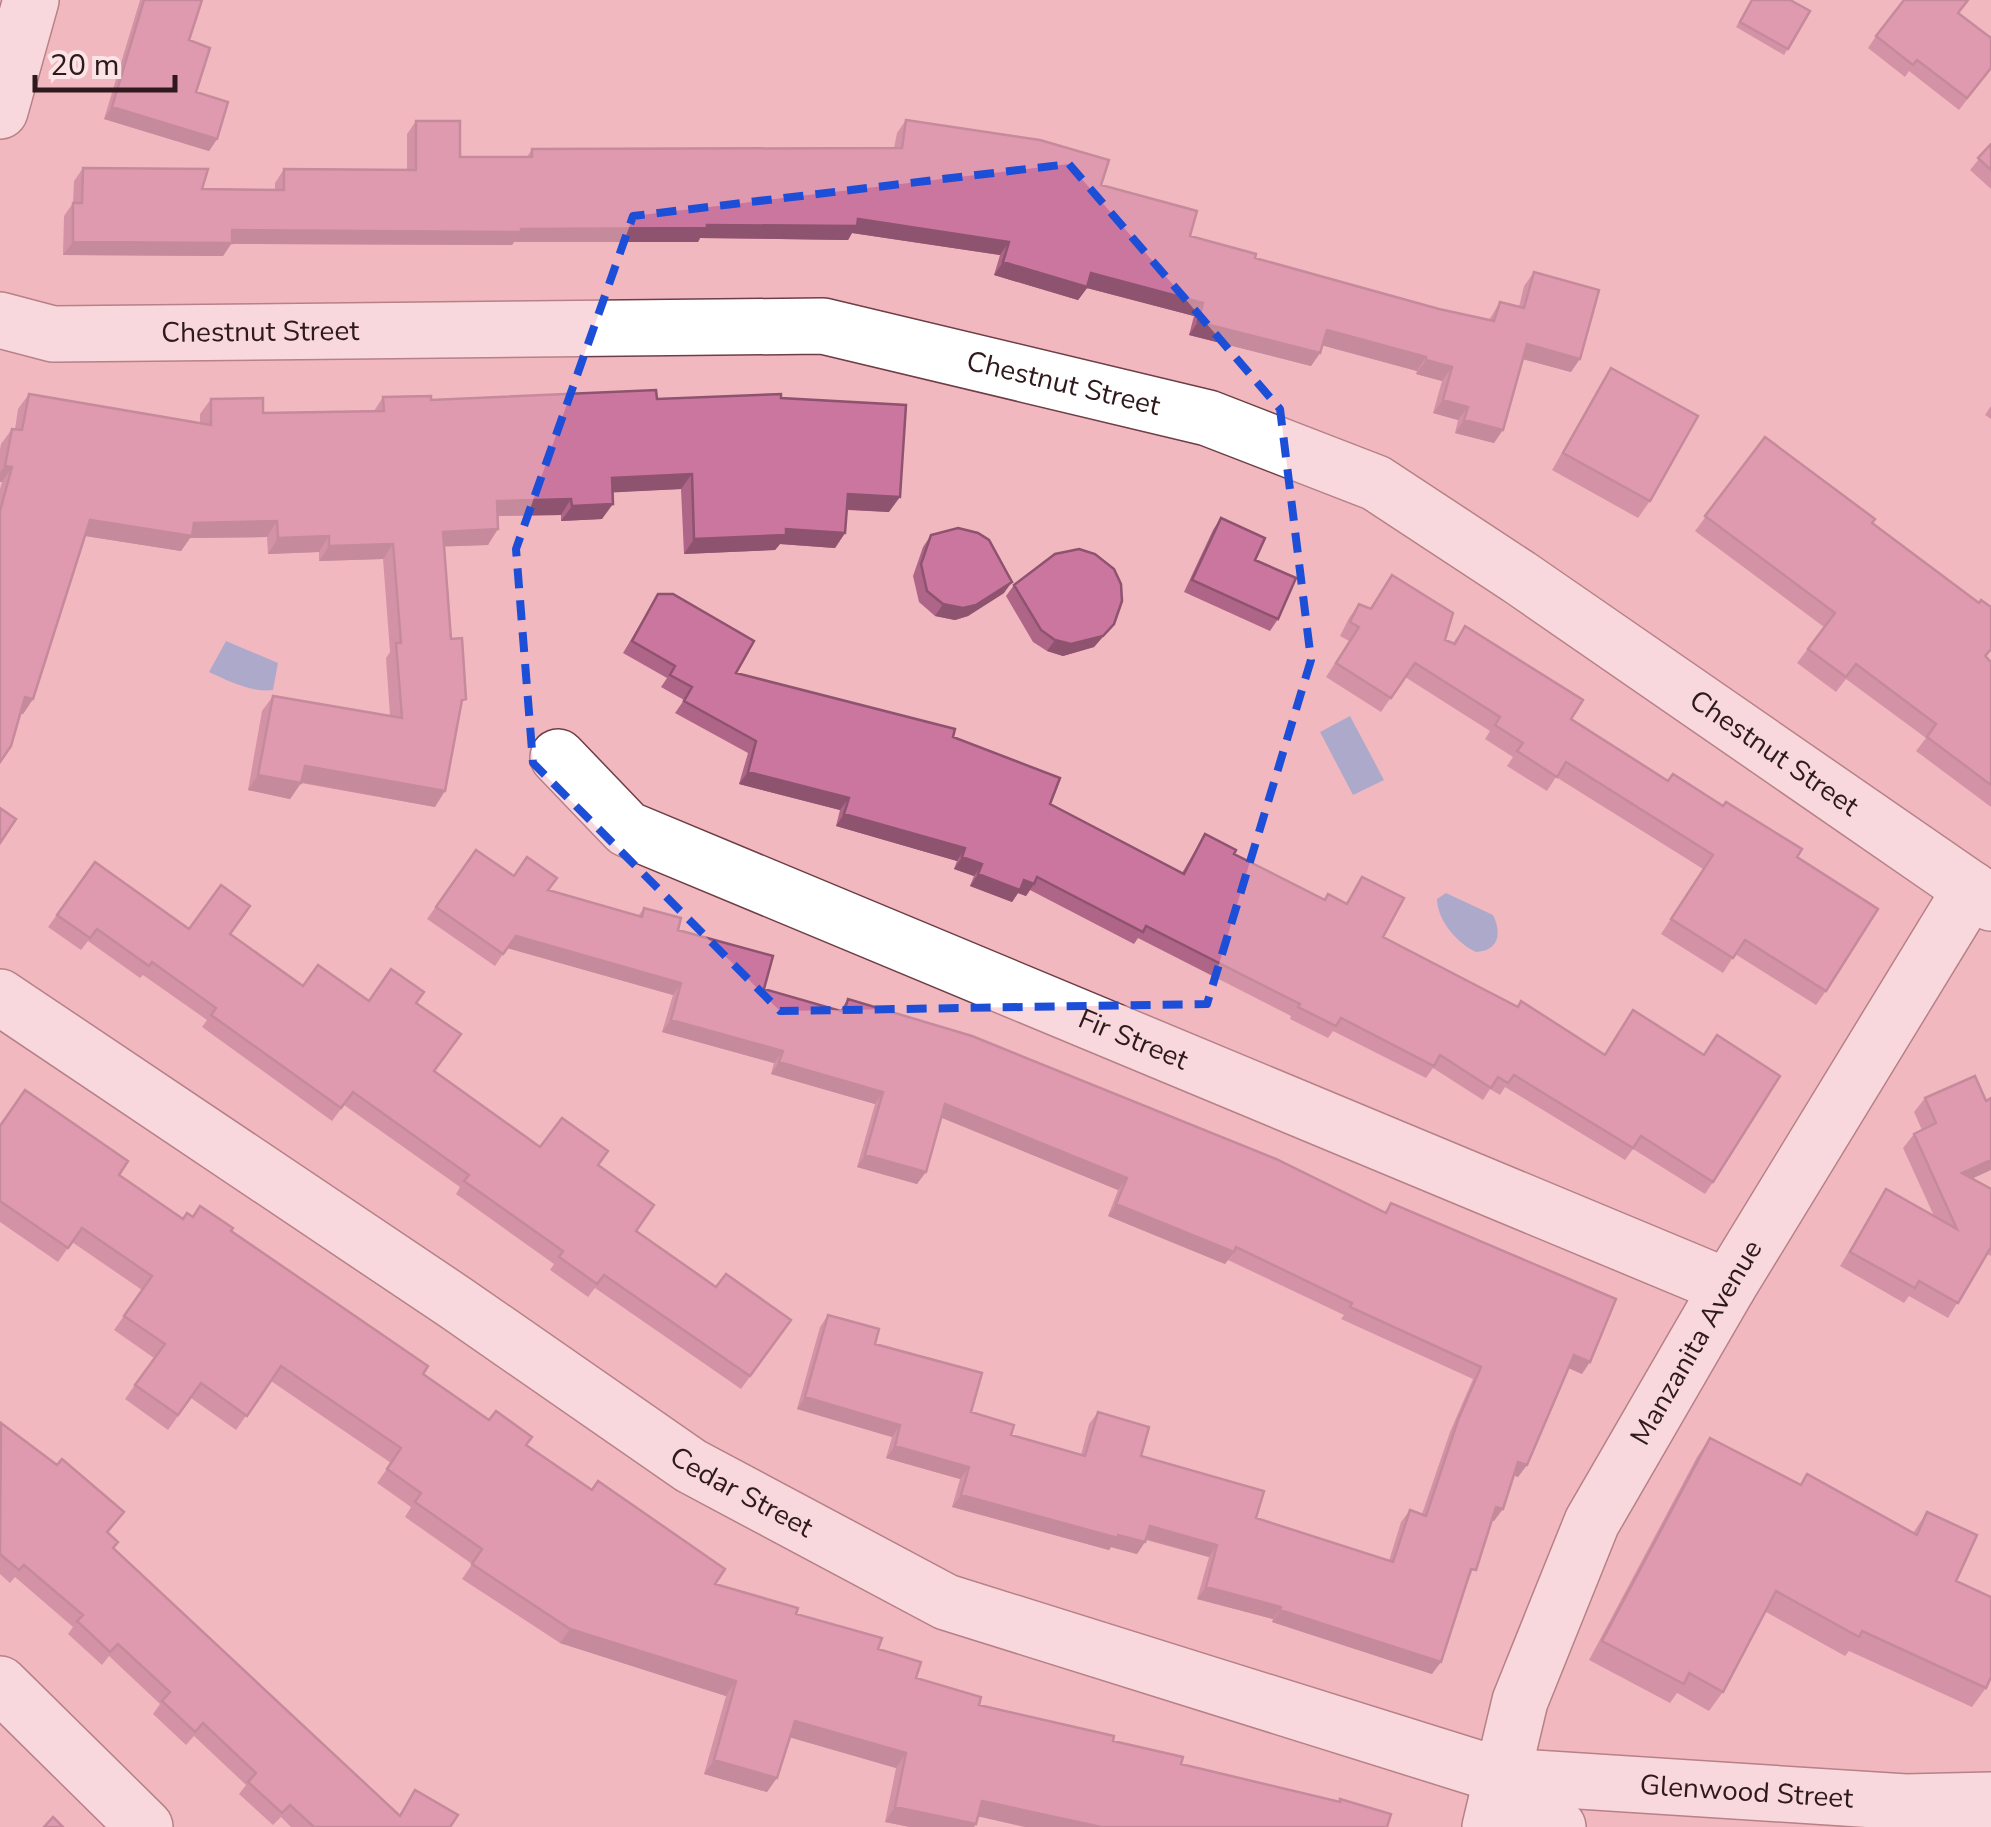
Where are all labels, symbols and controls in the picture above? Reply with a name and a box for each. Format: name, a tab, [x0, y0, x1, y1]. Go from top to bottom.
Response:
scale bar	[35, 30, 175, 92]
text: 20 m	[50, 45, 119, 86]
street label: Chestnut Street	[161, 312, 360, 352]
street label: Chestnut Street	[963, 342, 1164, 425]
street label: Chestnut Street	[1682, 681, 1866, 825]
street label: Fir Street	[1073, 1000, 1194, 1079]
street label: Manzanita Avenue	[1621, 1233, 1771, 1452]
street label: Cedar Street	[662, 1438, 820, 1547]
street label: Glenwood Street	[1639, 1766, 1855, 1818]

